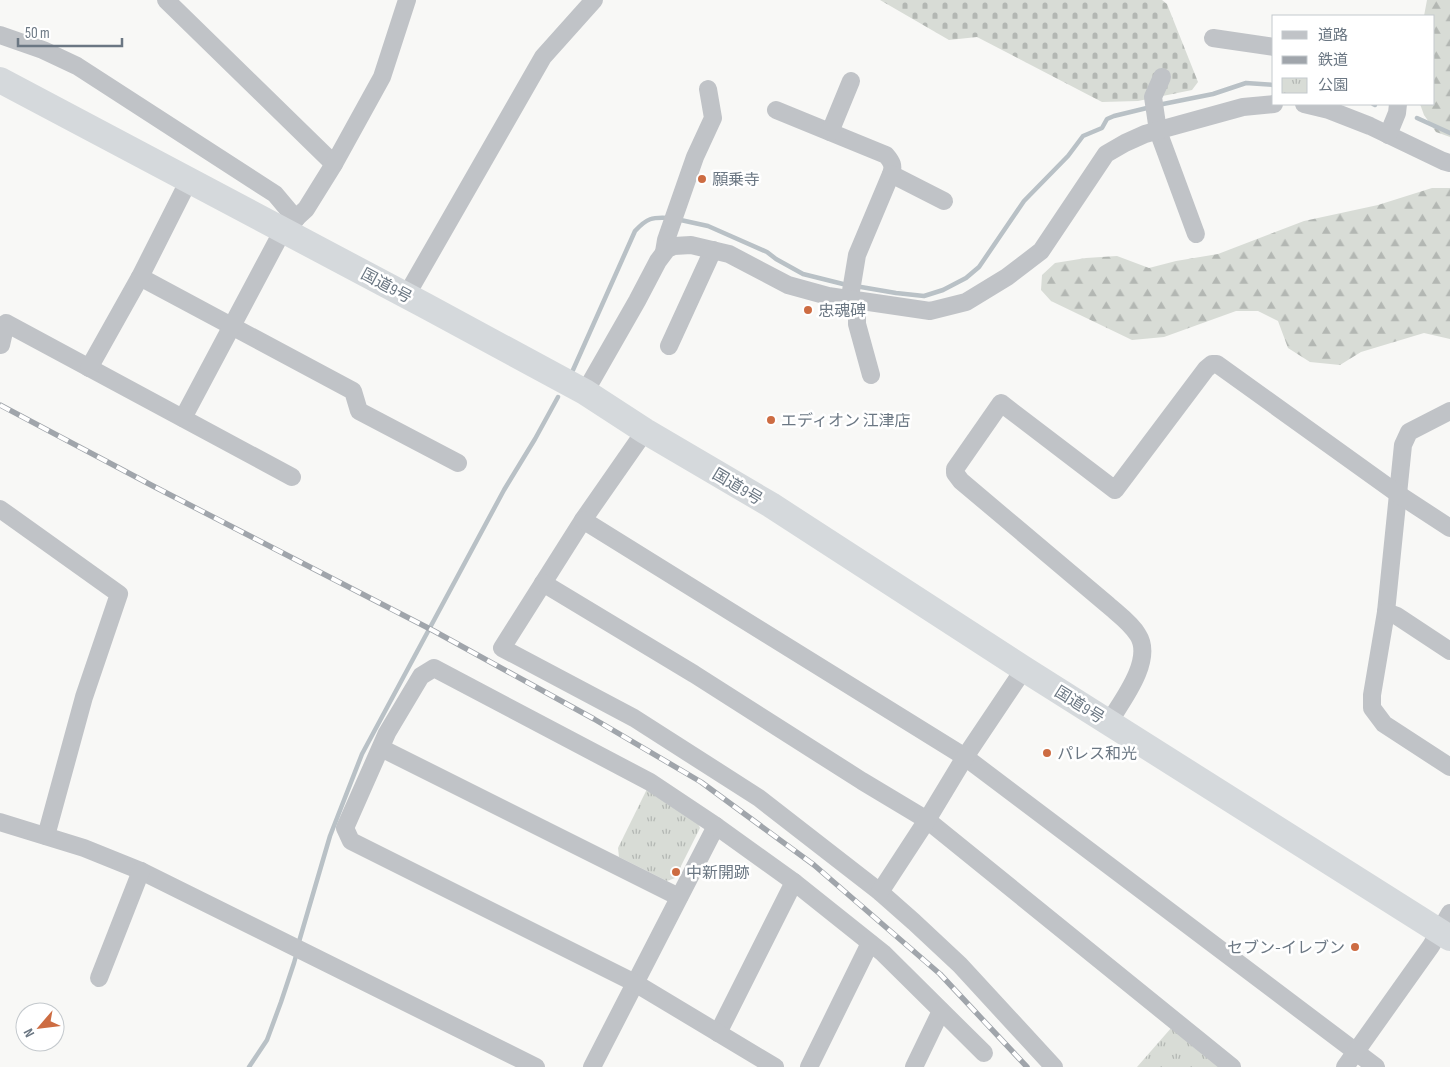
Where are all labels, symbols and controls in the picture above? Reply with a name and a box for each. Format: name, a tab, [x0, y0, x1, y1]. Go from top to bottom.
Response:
scale bar	[18, 15, 121, 47]
legend	[1272, 15, 1435, 105]
text: 50 m	[25, 24, 50, 43]
text: 道路	[1318, 26, 1348, 45]
text: 鉄道	[1318, 51, 1348, 70]
text: 公園	[1318, 76, 1348, 95]
place label: 願乗寺	[712, 171, 760, 190]
marker: 願乗寺	[696, 173, 708, 185]
street label: 国道9号	[358, 265, 415, 308]
place label: 忠魂碑	[818, 302, 866, 321]
marker: 忠魂碑	[802, 304, 814, 316]
place label: エディオン 江津店	[781, 412, 910, 431]
marker: エディオン 江津店	[765, 414, 777, 426]
street label: 国道9号	[709, 465, 766, 510]
street label: 国道9号	[1051, 683, 1108, 728]
place label: パレス和光	[1057, 745, 1137, 764]
marker: パレス和光	[1041, 747, 1053, 759]
place label: 中新開跡	[686, 864, 750, 883]
marker: 中新開跡	[670, 866, 682, 878]
place label: セブン-イレブン	[1227, 939, 1345, 958]
marker: セブン-イレブン	[1349, 941, 1361, 953]
north arrow	[15, 1002, 65, 1052]
text: N	[20, 1026, 38, 1040]

